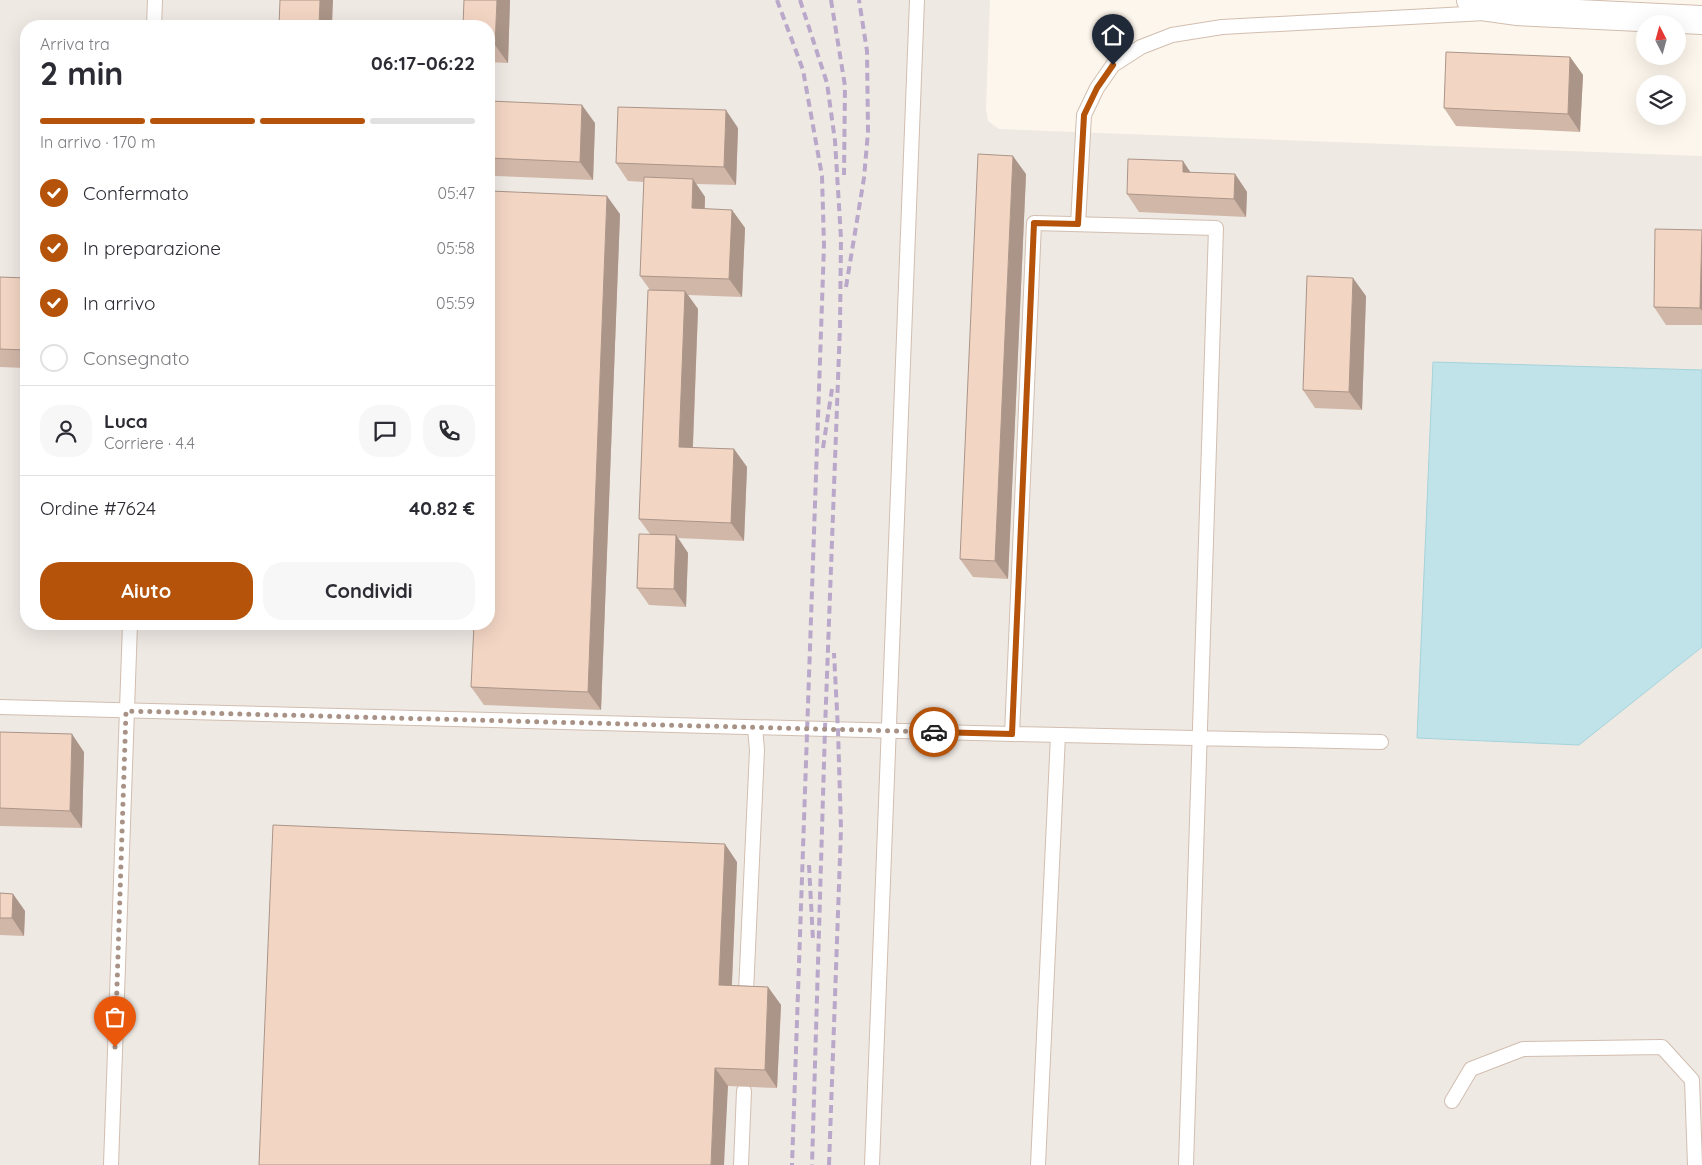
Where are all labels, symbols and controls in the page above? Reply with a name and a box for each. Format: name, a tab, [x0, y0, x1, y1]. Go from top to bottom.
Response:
pin	[1092, 14, 1134, 65]
north arrow	[1636, 15, 1686, 65]
map controls	[1636, 15, 1686, 125]
icon: home	[1099, 21, 1127, 49]
text: Arriva tra	[40, 34, 110, 54]
text: 06:17–06:22	[371, 51, 475, 75]
text: 2 min	[40, 53, 123, 93]
button: layers	[1636, 75, 1686, 125]
text: In arrivo · 170 m	[40, 132, 156, 152]
icon: check	[40, 179, 68, 207]
text: Confermato	[83, 181, 189, 205]
text: 05:47	[438, 183, 475, 203]
icon: check	[40, 234, 68, 262]
text: In preparazione	[83, 236, 221, 260]
text: 05:58	[436, 238, 475, 258]
icon: check	[40, 289, 68, 317]
text: In arrivo	[83, 291, 156, 315]
text: 05:59	[436, 293, 475, 313]
text: Consegnato	[83, 346, 190, 370]
button: person	[40, 405, 92, 457]
button: chat	[359, 405, 411, 457]
button: phone	[423, 405, 475, 457]
text: Luca	[104, 409, 148, 433]
text: Corriere · 4.4	[104, 433, 195, 453]
text: Ordine #7624	[40, 496, 156, 520]
text: 40.82 €	[409, 496, 475, 520]
button: Aiuto	[40, 562, 253, 620]
button: Condividi	[263, 562, 475, 620]
courier	[909, 707, 959, 757]
icon: car	[920, 718, 948, 746]
pin	[94, 996, 136, 1047]
icon: bag	[101, 1003, 129, 1031]

